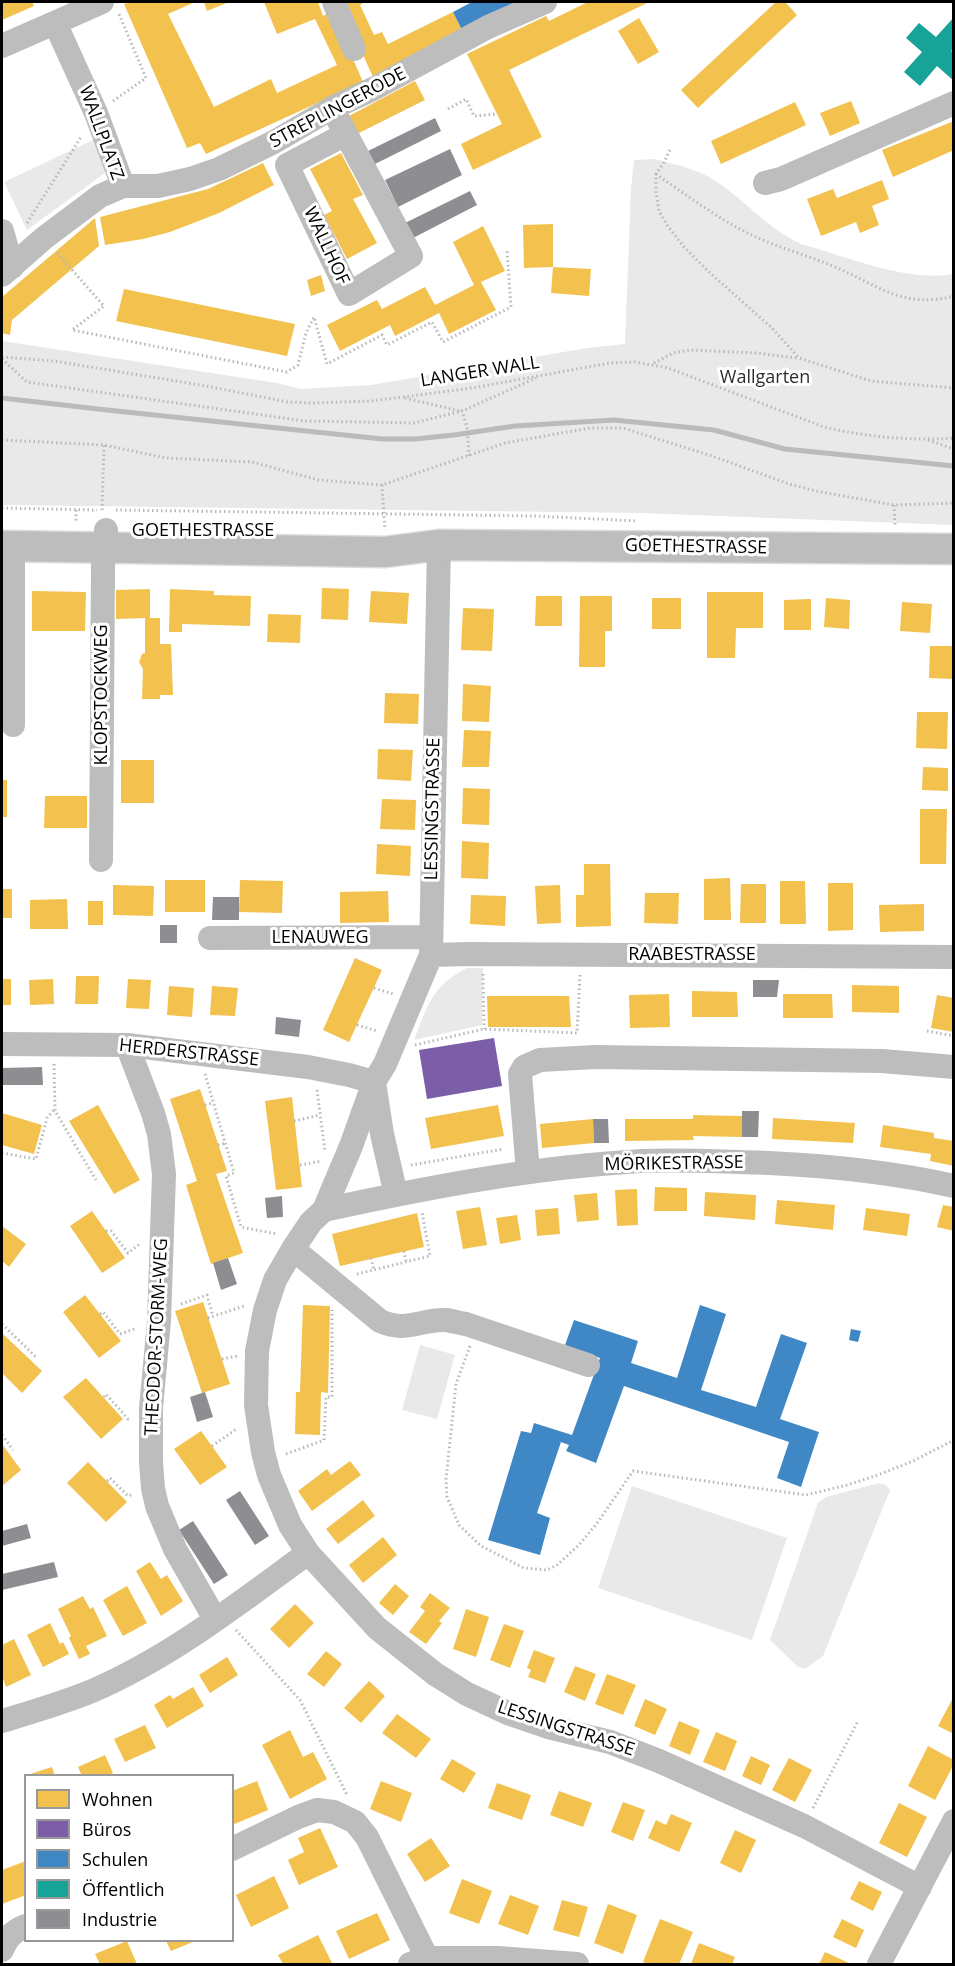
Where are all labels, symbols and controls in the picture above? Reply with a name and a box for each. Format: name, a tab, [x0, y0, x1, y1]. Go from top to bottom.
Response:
street label: STREPLINGERODE	[266, 63, 410, 153]
street label: WALLPLATZ	[74, 83, 128, 183]
street label: WALLHOF	[299, 204, 353, 288]
street label: LANGER WALL	[419, 352, 541, 392]
park label: Wallgarten	[720, 367, 810, 389]
street label: GOETHESTRASSE	[132, 520, 274, 542]
street label: GOETHESTRASSE	[625, 535, 767, 559]
street label: KLOPSTOCKWEG	[91, 624, 113, 766]
street label: LESSINGSTRASSE	[421, 737, 445, 881]
street label: LENAUWEG	[271, 927, 369, 949]
street label: RAABESTRASSE	[628, 944, 756, 966]
street label: HERDERSTRASSE	[118, 1035, 260, 1071]
street label: MÖRIKESTRASSE	[604, 1152, 744, 1176]
street label: THEODOR-STORM-WEG	[141, 1238, 173, 1436]
street label: LESSINGSTRASSE	[495, 1697, 637, 1761]
legend	[24, 1774, 234, 1942]
text: Wohnen	[82, 1787, 153, 1811]
text: Büros	[82, 1817, 131, 1841]
text: Schulen	[82, 1847, 148, 1871]
text: Öffentlich	[82, 1877, 164, 1901]
text: Industrie	[82, 1907, 157, 1931]

